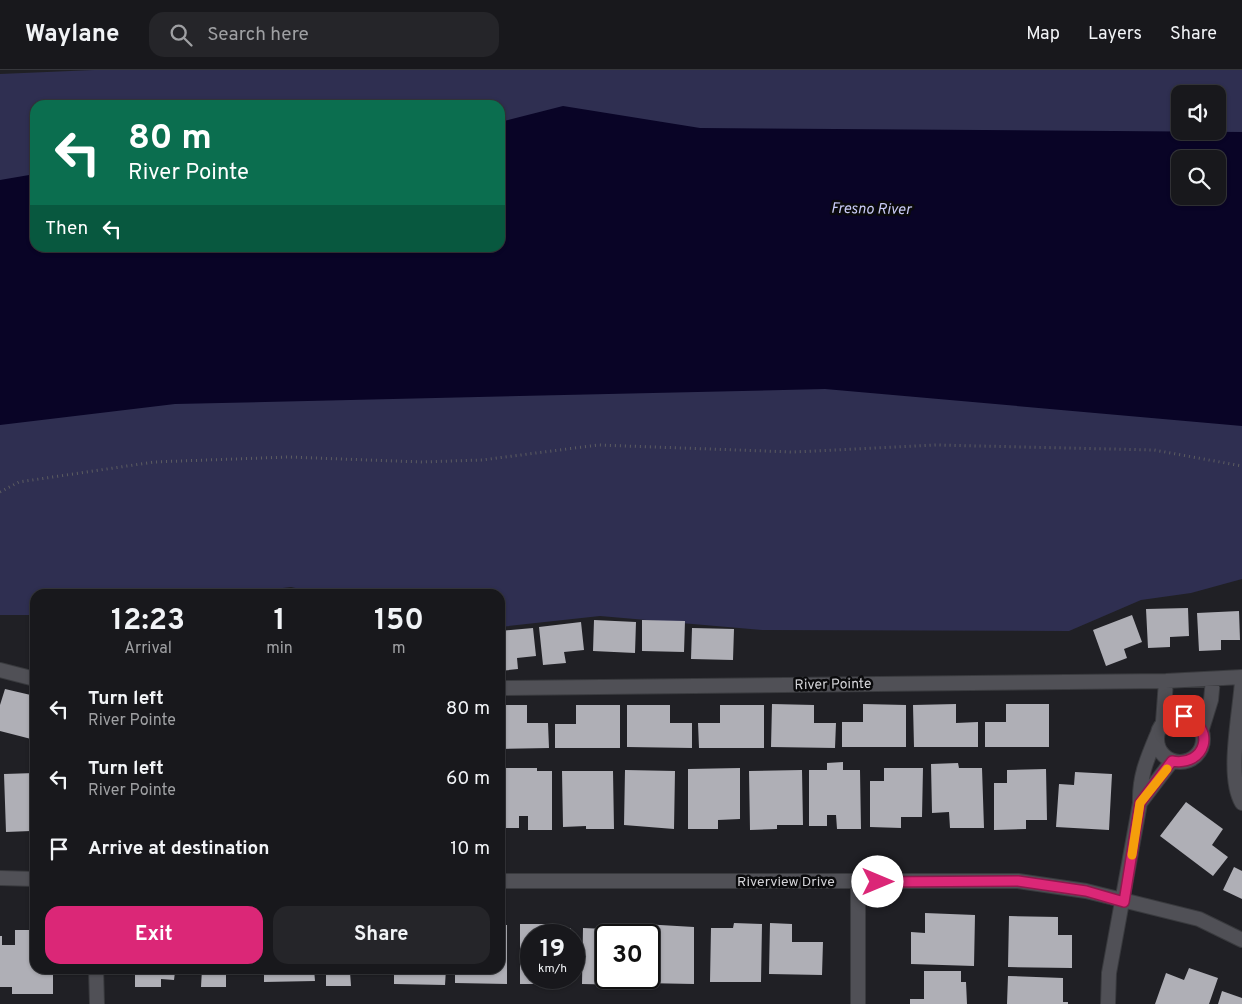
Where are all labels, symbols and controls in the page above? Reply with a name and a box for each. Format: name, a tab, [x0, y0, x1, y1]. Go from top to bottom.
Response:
search box	[149, 12, 499, 57]
text: Waylane	[25, 20, 119, 50]
icon: search	[167, 21, 195, 49]
text: Search here	[207, 23, 309, 47]
text: Map	[1026, 23, 1060, 46]
text: Layers	[1088, 23, 1142, 46]
text: Share	[1170, 23, 1217, 46]
map controls	[1171, 85, 1226, 205]
button: sound	[1171, 85, 1226, 140]
text: 80 m	[128, 117, 212, 161]
icon: left	[45, 120, 110, 185]
button: search	[1171, 150, 1226, 205]
text: River Pointe	[128, 160, 249, 187]
water label: Fresno River	[831, 200, 913, 220]
icon: left	[98, 215, 126, 243]
text: Then	[45, 217, 88, 241]
text: 12:23	[111, 603, 185, 640]
text: 1	[273, 603, 285, 640]
text: 150	[374, 603, 424, 640]
text: Arrival	[124, 639, 172, 659]
text: min	[266, 639, 293, 659]
text: m	[392, 639, 406, 659]
street label: River Pointe	[794, 676, 872, 694]
text: Turn left	[88, 687, 164, 711]
icon: left	[45, 695, 73, 723]
pin	[1163, 695, 1205, 737]
text: 80 m	[446, 697, 490, 721]
icon: arrive	[1170, 702, 1198, 730]
text: River Pointe	[88, 711, 176, 731]
text: Turn left	[88, 757, 164, 781]
icon: left	[45, 765, 73, 793]
text: 60 m	[446, 767, 490, 791]
text: River Pointe	[88, 781, 176, 801]
icon: arrive	[45, 835, 73, 863]
text: Arrive at destination	[88, 837, 269, 861]
text: 10 m	[450, 837, 490, 861]
position arrow	[851, 855, 903, 907]
street label: Riverview Drive	[737, 874, 835, 891]
button: Exit	[45, 906, 263, 964]
button: Share	[273, 906, 490, 964]
speed limit sign: 30	[595, 924, 660, 989]
text: 19	[540, 934, 565, 966]
text: km/h	[538, 961, 567, 977]

